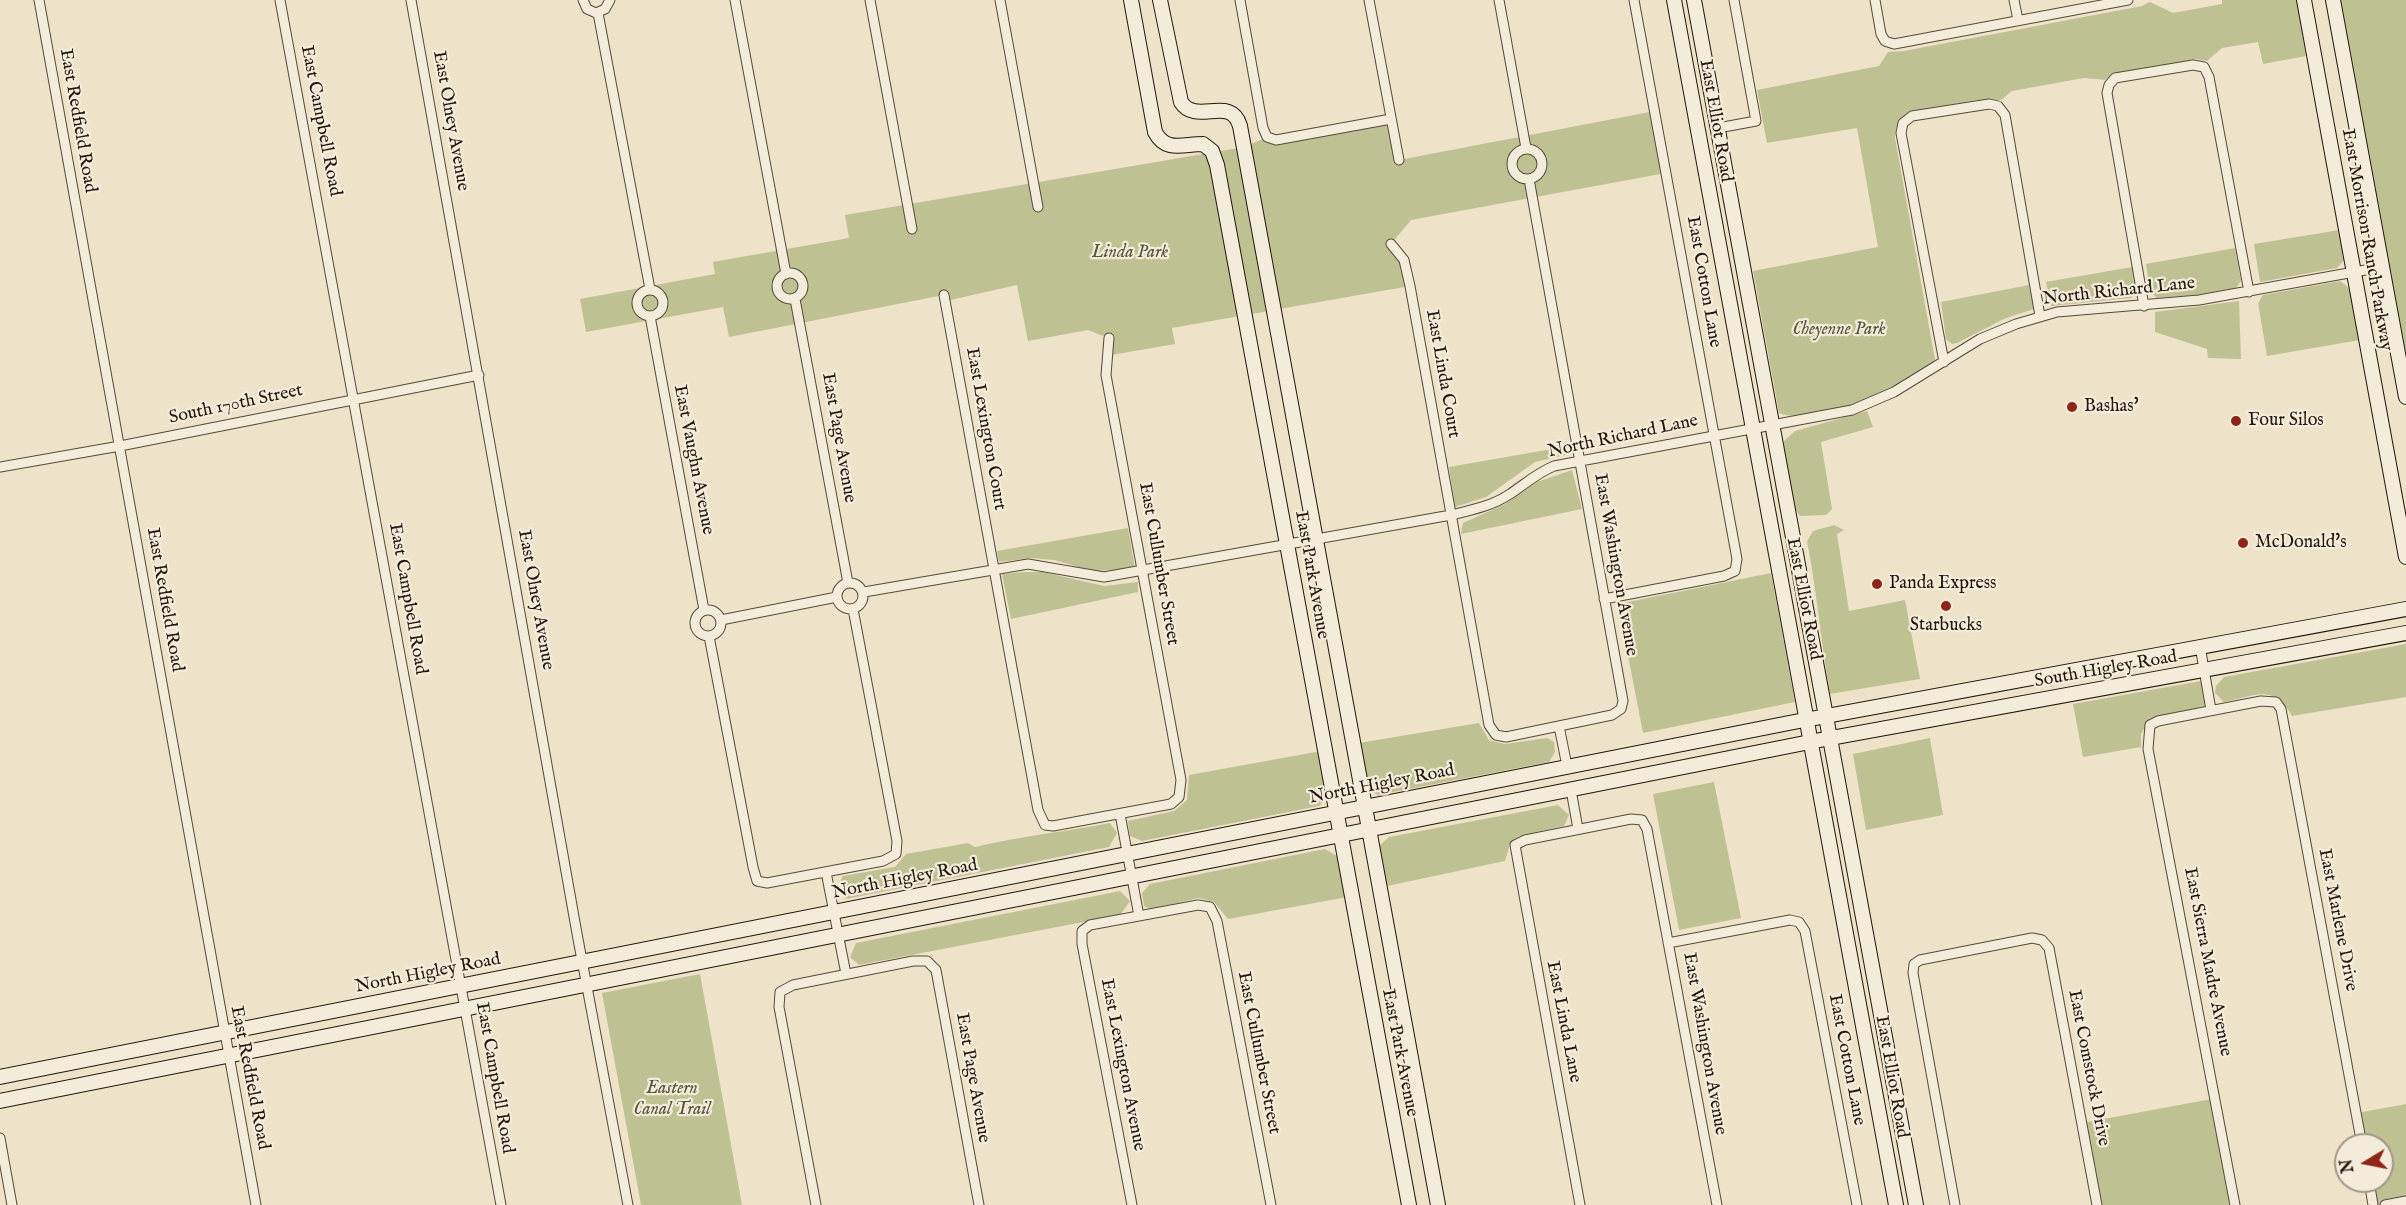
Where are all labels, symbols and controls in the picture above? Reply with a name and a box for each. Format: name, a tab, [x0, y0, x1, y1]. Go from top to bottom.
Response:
street label: East Campbell Road	[295, 44, 345, 198]
street label: East Redfield Road	[54, 47, 100, 195]
street label: East Olney Avenue	[427, 49, 473, 193]
street label: East Elliot Road	[1694, 58, 1736, 184]
street label: East Morrison Ranch Parkway	[2336, 127, 2396, 353]
street label: East Cotton Lane	[1681, 215, 1725, 349]
park label: Linda Park	[1092, 242, 1168, 264]
street label: North Richard Lane	[2042, 273, 2196, 311]
street label: East Linda Court	[1420, 308, 1464, 440]
park label: Cheyenne Park	[1792, 319, 1886, 341]
street label: East Lexington Court	[960, 346, 1010, 512]
street label: East Page Avenue	[816, 371, 860, 505]
street label: South 170th Street	[167, 380, 305, 430]
street label: East Vaughn Avenue	[668, 383, 718, 537]
place label: Bashas'	[2084, 396, 2139, 418]
marker: Bashas'	[2065, 400, 2079, 414]
place label: Four Silos	[2248, 410, 2324, 432]
street label: North Richard Lane	[1546, 411, 1700, 463]
marker: Four Silos	[2229, 414, 2243, 428]
street label: East Washington Avenue	[1588, 472, 1642, 658]
street label: East Cullumber Street	[1133, 481, 1183, 647]
street label: East Park Avenue	[1289, 509, 1333, 641]
street label: East Campbell Road	[383, 522, 431, 676]
street label: East Redfield Road	[141, 526, 187, 674]
street label: East Olney Avenue	[512, 528, 558, 672]
place label: McDonald's	[2255, 532, 2347, 554]
street label: East Elliot Road	[1781, 536, 1825, 662]
marker: McDonald's	[2236, 536, 2250, 550]
place label: Panda Express	[1889, 573, 1996, 595]
marker: Panda Express	[1870, 577, 1884, 591]
marker: Starbucks	[1939, 599, 1953, 613]
place label: Starbucks	[1910, 615, 1982, 637]
street label: South Higley Road	[2033, 647, 2179, 693]
street label: North Higley Road	[1307, 760, 1457, 810]
street label: East Marlene Drive	[2313, 847, 2361, 993]
street label: North Higley Road	[830, 855, 980, 905]
street label: East Sierra Madre Avenue	[2178, 866, 2236, 1058]
street label: North Higley Road	[353, 949, 503, 999]
street label: East Washington Avenue	[1677, 951, 1731, 1137]
street label: East Linda Lane	[1541, 959, 1585, 1085]
street label: East Cullumber Street	[1232, 970, 1284, 1136]
street label: East Lexington Avenue	[1095, 977, 1149, 1153]
street label: East Park Avenue	[1376, 987, 1422, 1119]
street label: East Comstock Drive	[2062, 988, 2114, 1148]
street label: East Cotton Lane	[1823, 993, 1869, 1127]
street label: East Campbell Road	[470, 1001, 518, 1155]
street label: East Redfield Road	[224, 1004, 274, 1152]
street label: East Page Avenue	[950, 1011, 994, 1145]
street label: East Elliot Road	[1870, 1014, 1912, 1140]
park label: Eastern Canal Trail	[633, 1078, 711, 1120]
north arrow	[2334, 1133, 2394, 1193]
text: N	[2337, 1157, 2359, 1174]

